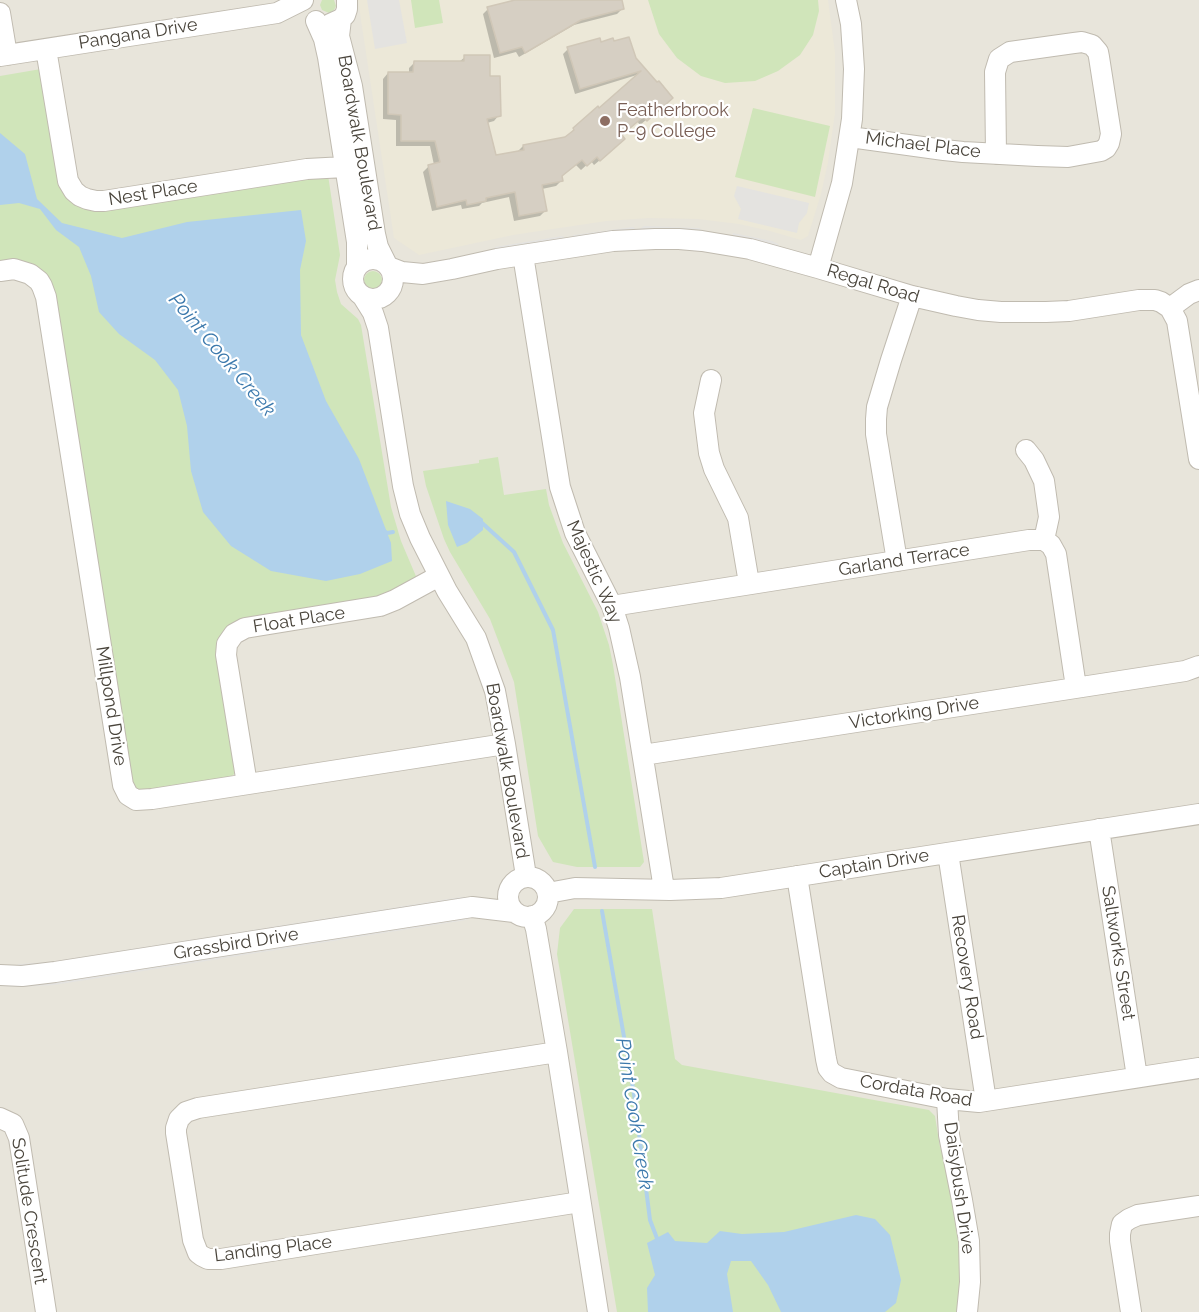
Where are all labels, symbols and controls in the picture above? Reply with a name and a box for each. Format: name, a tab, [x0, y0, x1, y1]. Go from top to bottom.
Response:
street label: Pangana Drive	[77, 14, 199, 54]
street label: Boardwalk Boulevard	[333, 53, 385, 233]
place label: Featherbrook P-9 College	[617, 100, 729, 142]
marker: Featherbrook P-9 College	[598, 114, 612, 128]
street label: Michael Place	[864, 127, 982, 163]
street label: Nest Place	[107, 175, 199, 211]
street label: Regal Road	[824, 260, 922, 308]
water label: Point Cook Creek	[163, 288, 281, 422]
street label: Majestic Way	[562, 517, 626, 627]
street label: Garland Terrace	[837, 539, 971, 581]
street label: Float Place	[251, 602, 347, 638]
street label: Millpond Drive	[91, 645, 131, 767]
street label: Boardwalk Boulevard	[481, 681, 533, 861]
street label: Victorking Drive	[847, 692, 981, 734]
street label: Captain Drive	[818, 845, 930, 883]
street label: Saltworks Street	[1097, 884, 1139, 1022]
street label: Recovery Road	[946, 913, 988, 1041]
street label: Grassbird Drive	[172, 923, 300, 965]
water label: Point Cook Creek	[610, 1036, 658, 1192]
street label: Cordata Road	[858, 1070, 974, 1112]
street label: Daisybush Drive	[939, 1120, 979, 1256]
street label: Solitude Crescent	[7, 1136, 51, 1286]
street label: Landing Place	[213, 1231, 333, 1267]

